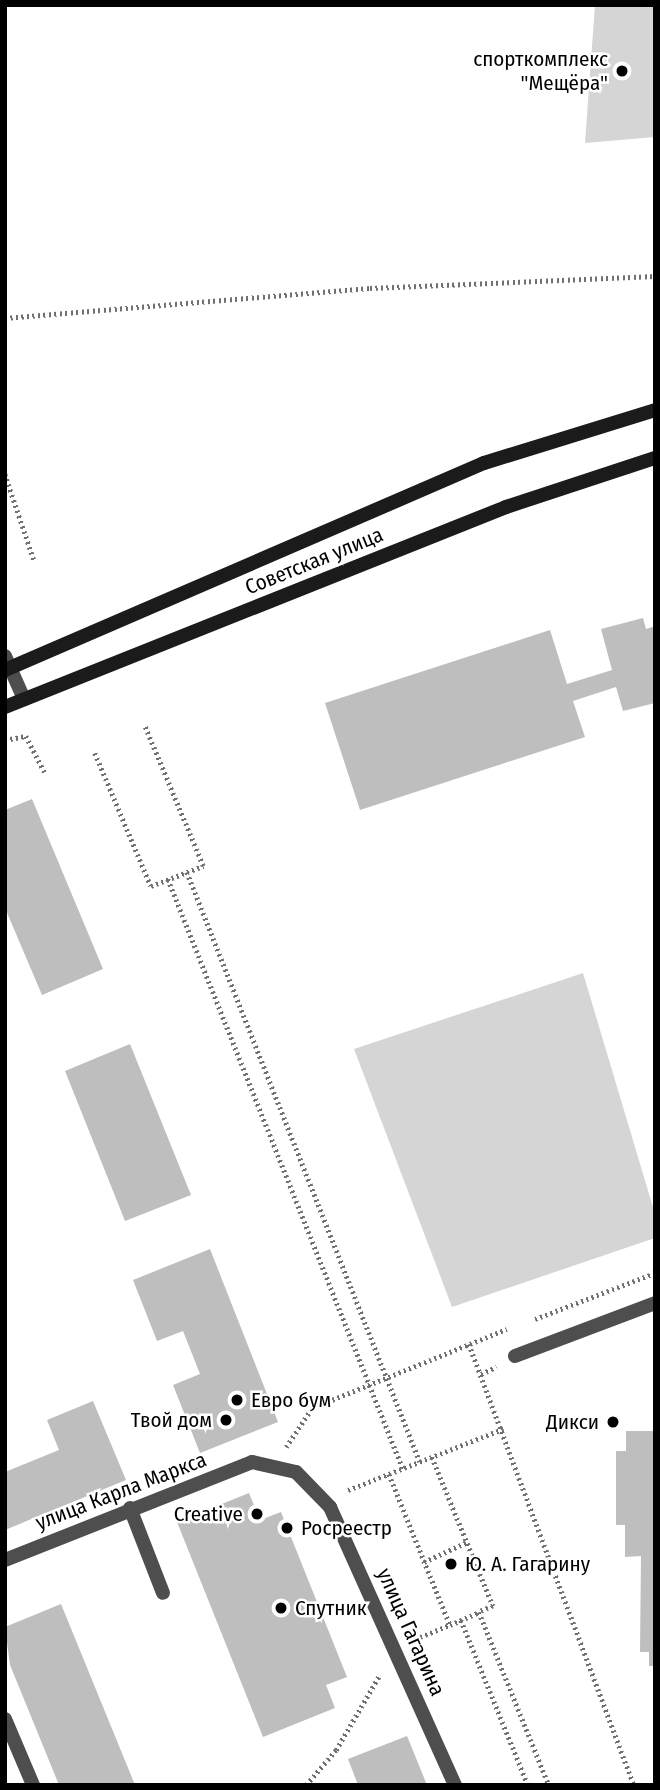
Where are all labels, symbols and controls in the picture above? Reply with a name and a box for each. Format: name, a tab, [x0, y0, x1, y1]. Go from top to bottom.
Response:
place label: спорткомплекс "Мещёра"	[473, 46, 608, 96]
marker: спорткомплекс "Мещёра"	[614, 63, 630, 79]
street label: Советская улица	[241, 522, 387, 600]
place label: Евро бум	[251, 1387, 331, 1413]
marker: Евро бум	[229, 1392, 245, 1408]
place label: Твой дом	[131, 1407, 212, 1433]
place label: Дикси	[546, 1409, 599, 1435]
marker: Твой дом	[218, 1412, 234, 1428]
marker: Дикси	[605, 1414, 621, 1430]
street label: улица Карла Маркса	[32, 1447, 210, 1535]
place label: Creative	[174, 1501, 243, 1527]
marker: Creative	[249, 1506, 265, 1522]
place label: Росреестр	[301, 1515, 392, 1541]
marker: Росреестр	[279, 1520, 295, 1536]
place label: Ю. А. Гагарину	[465, 1551, 590, 1577]
marker: Ю. А. Гагарину	[443, 1556, 459, 1572]
street label: улица Гагарина	[372, 1564, 450, 1700]
place label: Спутник	[295, 1595, 367, 1621]
marker: Спутник	[273, 1600, 289, 1616]

